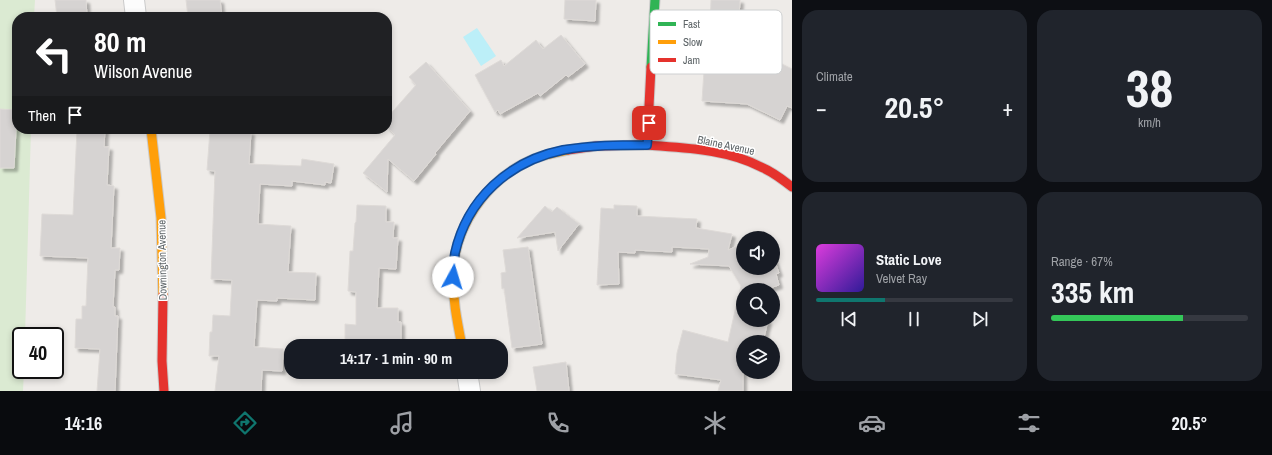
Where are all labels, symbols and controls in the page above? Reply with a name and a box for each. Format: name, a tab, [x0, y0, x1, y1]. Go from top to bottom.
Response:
legend	[650, 10, 782, 74]
text: Fast	[683, 17, 701, 31]
text: 80 m	[94, 23, 146, 61]
icon: left	[28, 28, 80, 80]
text: Slow	[683, 35, 703, 49]
text: Jam	[683, 53, 700, 67]
text: 38	[1126, 53, 1173, 123]
text: Wilson Avenue	[94, 59, 192, 84]
text: Climate	[816, 68, 853, 85]
text: 20.5°	[885, 87, 944, 127]
text: −	[816, 93, 827, 123]
text: +	[1002, 93, 1013, 123]
icon: arrive	[64, 104, 86, 126]
text: Then	[28, 105, 56, 126]
pin	[632, 106, 666, 140]
icon: arrive	[638, 112, 660, 134]
text: km/h	[1138, 114, 1161, 131]
street label: Blaine Avenue	[696, 132, 756, 158]
street label: Downington Avenue	[154, 220, 170, 300]
map controls	[736, 231, 780, 379]
button: sound	[736, 231, 780, 275]
text: Static Love	[876, 249, 942, 270]
text: Range · 67%	[1051, 253, 1113, 270]
position arrow	[432, 256, 474, 298]
text: Velvet Ray	[876, 270, 927, 287]
text: 335 km	[1051, 272, 1134, 312]
button: search	[736, 283, 780, 327]
icon: previous	[838, 308, 860, 330]
icon: pause	[903, 308, 925, 330]
icon: next	[969, 308, 991, 330]
speed limit sign: 40	[12, 327, 64, 379]
button: layers	[736, 335, 780, 379]
text: 14:17 · 1 min · 90 m	[340, 348, 452, 369]
icon: directions	[231, 409, 259, 437]
icon: music	[388, 409, 416, 437]
icon: phone	[544, 409, 572, 437]
icon: climate	[701, 409, 729, 437]
icon: car	[858, 409, 886, 437]
icon: filters	[1015, 409, 1043, 437]
text: 14:16	[64, 411, 102, 436]
text: 20.5°	[1172, 411, 1208, 436]

